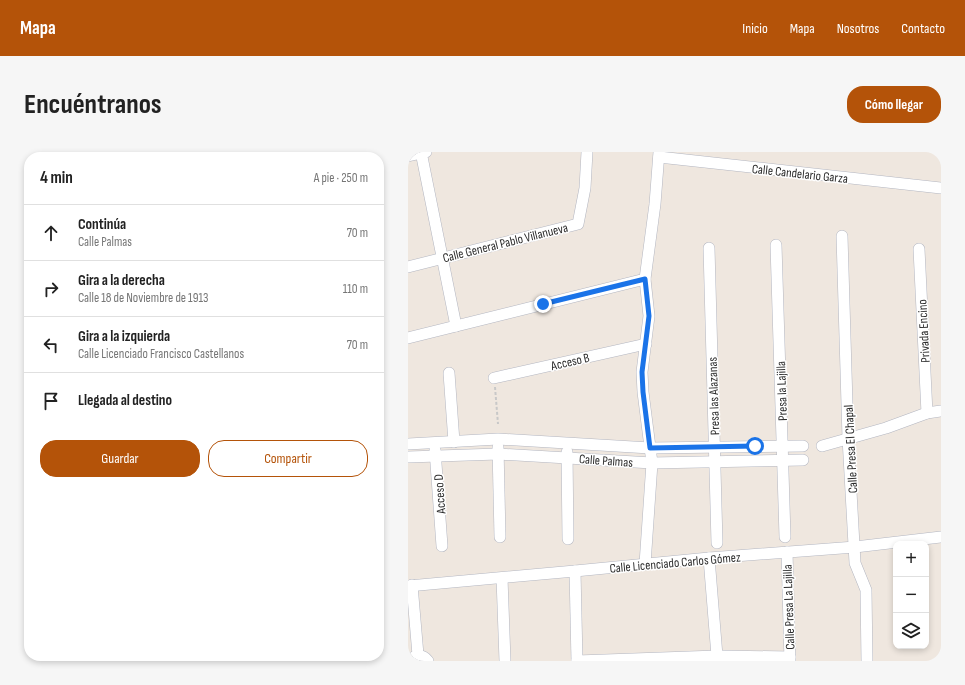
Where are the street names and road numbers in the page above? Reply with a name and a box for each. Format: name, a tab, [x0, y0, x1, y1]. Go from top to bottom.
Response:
street label: Calle Candelario Garza	[751, 161, 849, 187]
street label: Calle General Pablo Villanueva	[441, 220, 569, 266]
street label: Privada Encino	[914, 299, 934, 363]
street label: Acceso B	[548, 350, 591, 374]
street label: Presa las Alazanas	[705, 356, 723, 435]
street label: Presa la Lajilla	[773, 361, 791, 421]
street label: Calle Presa El Chapal	[841, 404, 861, 494]
street label: Calle Palmas	[578, 451, 634, 471]
street label: Acceso D	[431, 474, 449, 515]
street label: Calle Licenciado Carlos Gómez	[609, 549, 742, 577]
street label: Calle Presa La Lajilla	[780, 564, 798, 650]

